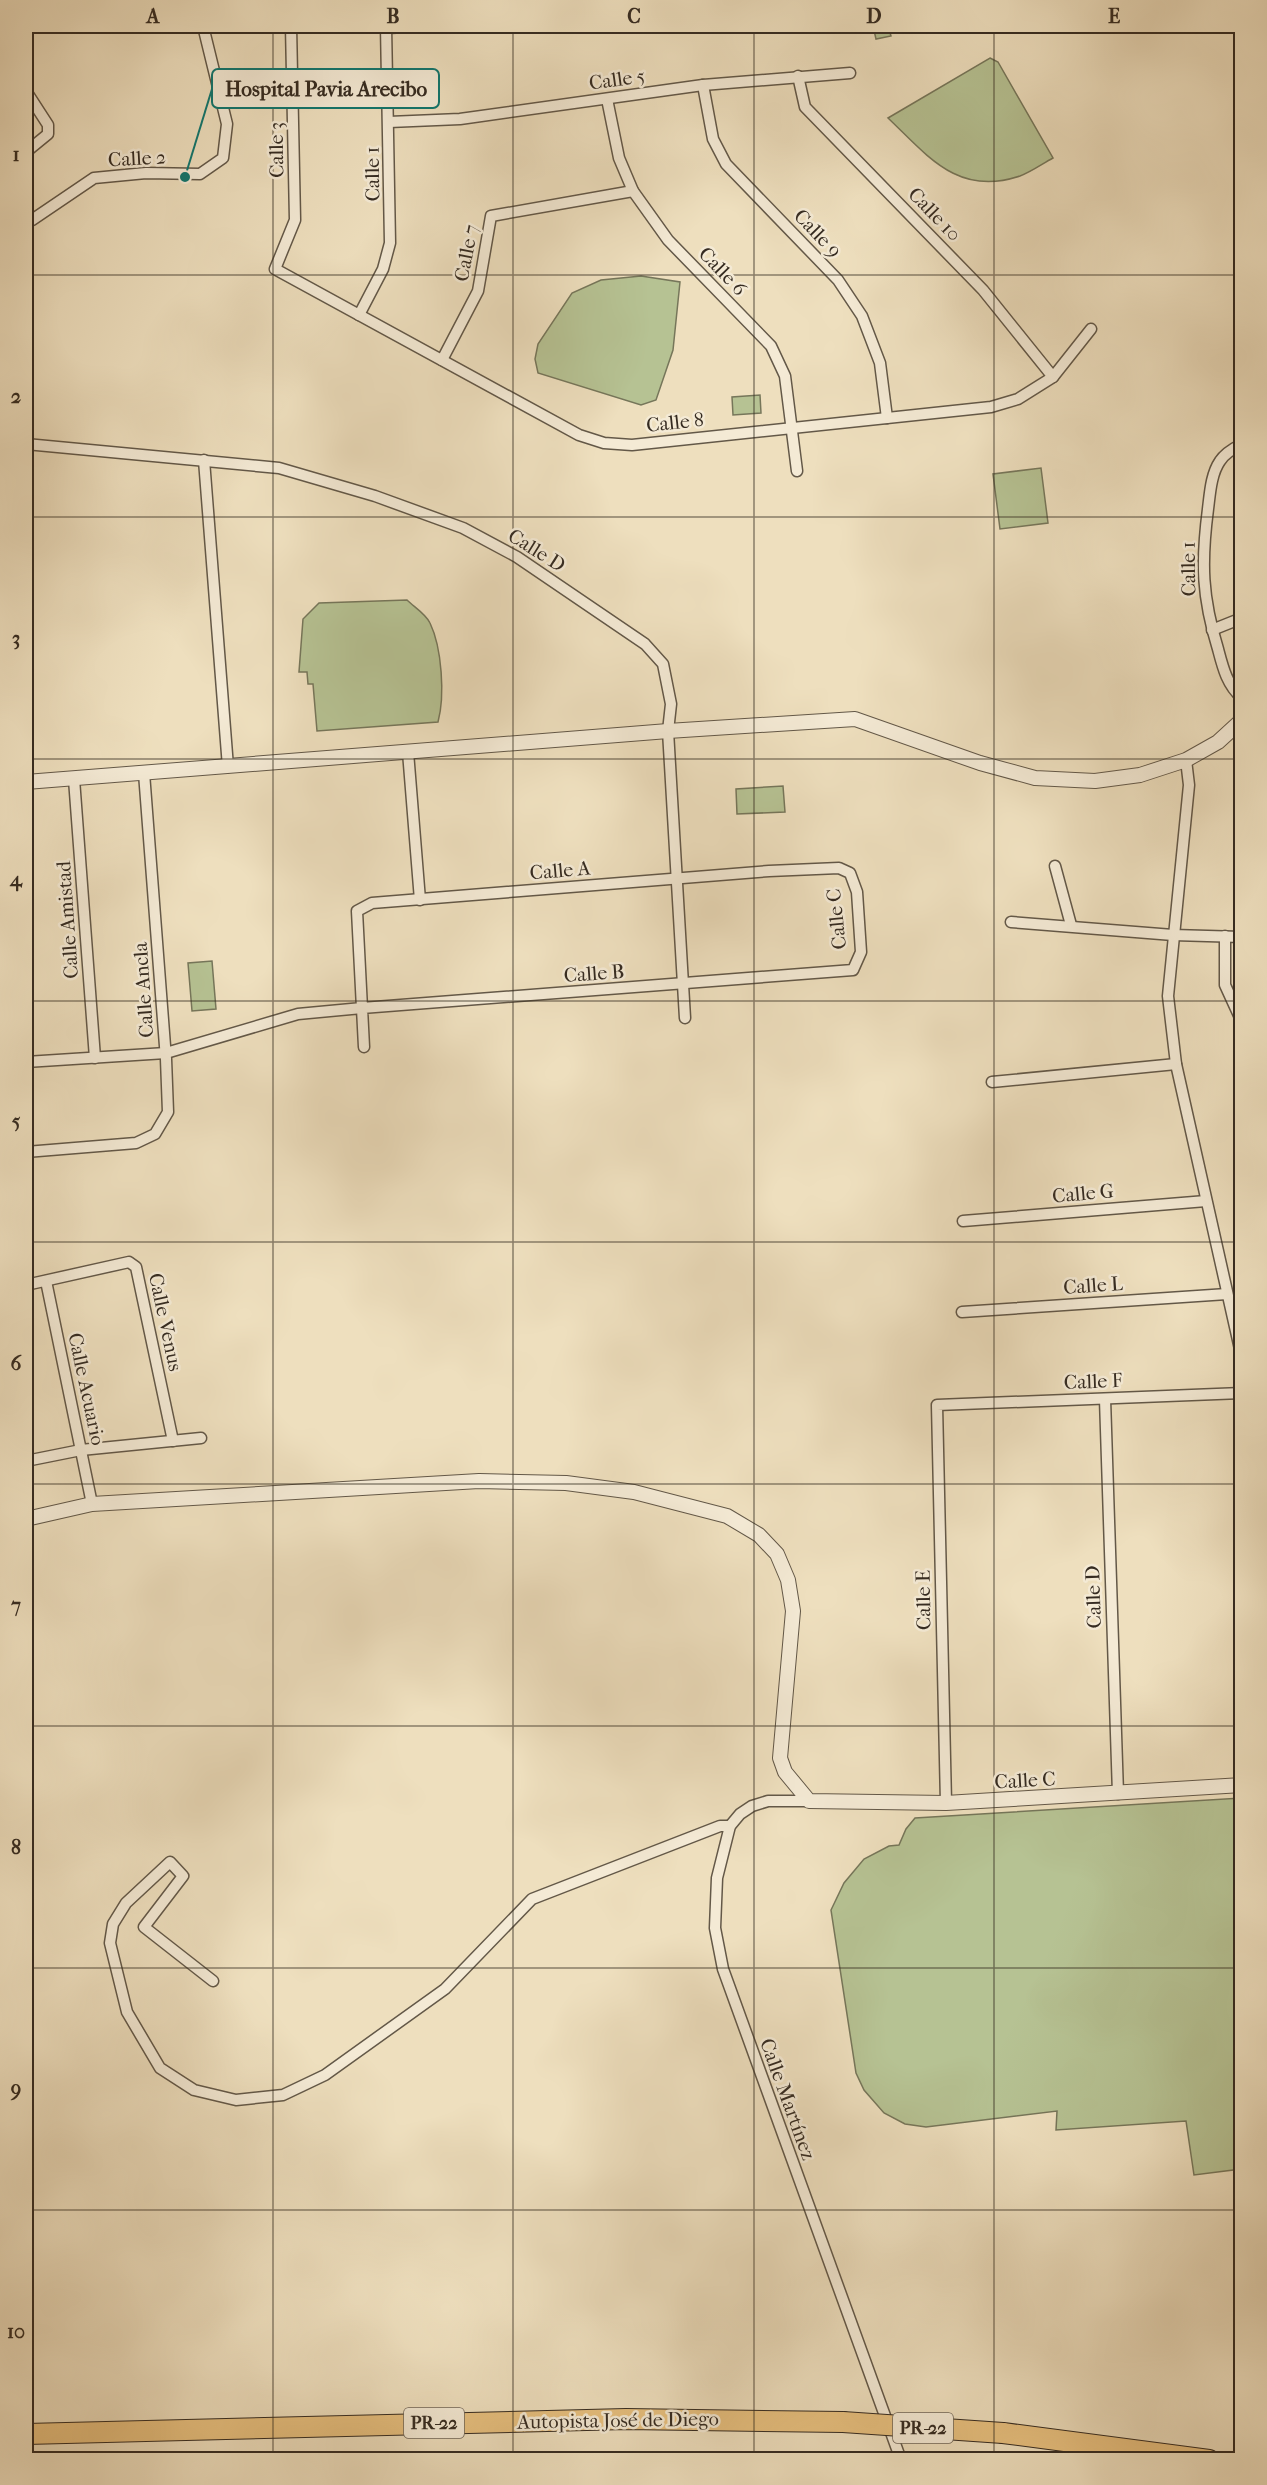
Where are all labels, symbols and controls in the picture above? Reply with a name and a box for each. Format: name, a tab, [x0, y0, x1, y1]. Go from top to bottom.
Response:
text: A	[145, 5, 161, 28]
text: B	[386, 5, 400, 28]
text: C	[627, 5, 641, 28]
text: D	[866, 5, 882, 28]
text: E	[1108, 5, 1120, 28]
street label: Calle 5	[588, 64, 647, 95]
callout: Hospital Pavia Arecibo	[212, 69, 439, 108]
text: Hospital Pavia Arecibo	[225, 77, 427, 101]
street label: Calle 3	[265, 122, 288, 178]
text: 1	[12, 143, 20, 166]
street label: Calle 2	[107, 145, 167, 172]
street label: Calle 1	[361, 146, 384, 202]
street label: Calle 10	[903, 183, 966, 246]
street label: Calle 9	[789, 204, 846, 262]
street label: Calle 7	[450, 222, 483, 283]
street label: Calle 6	[694, 242, 751, 301]
text: 2	[11, 385, 21, 408]
street label: Calle 8	[645, 408, 705, 437]
street label: Calle D	[504, 524, 570, 577]
street label: Calle 1	[1177, 541, 1200, 597]
text: 3	[12, 627, 20, 650]
street label: Calle A	[529, 856, 592, 885]
street label: Calle Amistad	[52, 859, 83, 980]
text: 4	[9, 868, 23, 892]
street label: Calle C	[822, 887, 851, 951]
street label: Calle Ancla	[129, 941, 158, 1039]
street label: Calle B	[563, 960, 625, 987]
text: 5	[12, 1110, 21, 1133]
street label: Calle G	[1051, 1179, 1115, 1208]
street label: Calle Venus	[144, 1271, 187, 1373]
street label: Calle L	[1062, 1272, 1124, 1299]
street label: Calle Acuario	[63, 1331, 110, 1448]
text: 6	[11, 1352, 23, 1375]
street label: Calle F	[1063, 1369, 1123, 1394]
street label: Calle D	[1081, 1565, 1106, 1629]
street label: Calle E	[911, 1570, 936, 1630]
text: 7	[10, 1594, 21, 1617]
street label: Calle C	[994, 1767, 1056, 1794]
text: 8	[11, 1836, 21, 1859]
street label: Calle Martínez	[755, 2035, 820, 2163]
text: 9	[10, 2078, 21, 2101]
text: 10	[7, 2320, 25, 2343]
street label: Autopista José de Diego	[516, 2407, 719, 2434]
road number: PR-22	[404, 2408, 464, 2438]
road number: PR-22	[893, 2413, 953, 2443]

